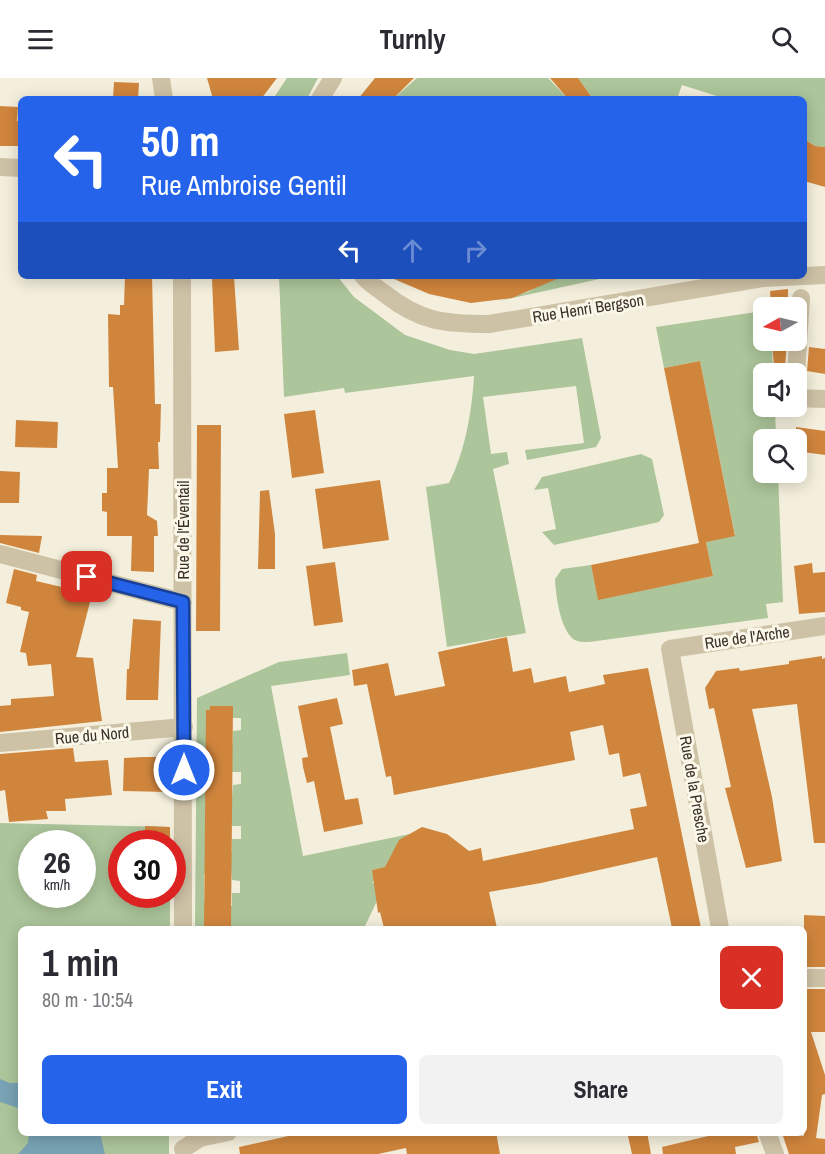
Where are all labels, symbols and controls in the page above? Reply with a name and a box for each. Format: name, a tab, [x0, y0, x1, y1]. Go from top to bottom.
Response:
text: Turnly	[379, 21, 446, 57]
icon: menu	[24, 23, 57, 56]
icon: search	[768, 23, 801, 56]
text: 50 m	[141, 113, 220, 169]
icon: left	[42, 120, 120, 198]
text: Rue Ambroise Gentil	[141, 167, 347, 203]
icon: left	[333, 234, 366, 267]
icon: ahead	[396, 234, 429, 267]
icon: right	[459, 234, 492, 267]
street label: Rue Henri Bergson	[531, 288, 645, 328]
north arrow	[753, 297, 807, 351]
map controls	[753, 297, 807, 483]
button: sound	[753, 363, 807, 417]
button: search	[753, 429, 807, 483]
street label: Rue de l'Éventail	[172, 481, 194, 579]
pin	[61, 551, 112, 602]
icon: arrive	[70, 560, 103, 593]
street label: Rue de l'Arche	[703, 620, 791, 654]
street label: Rue du Nord	[54, 721, 130, 749]
street label: Rue de la Presche	[675, 734, 715, 844]
position arrow	[152, 738, 216, 802]
speed limit sign: 30	[108, 830, 186, 908]
text: 26	[43, 842, 71, 882]
text: km/h	[44, 874, 70, 895]
text: 1 min	[42, 939, 119, 987]
button: close	[720, 946, 783, 1009]
text: 80 m · 10:54	[42, 986, 133, 1013]
button: Exit	[42, 1055, 407, 1124]
button: Share	[419, 1055, 783, 1124]

